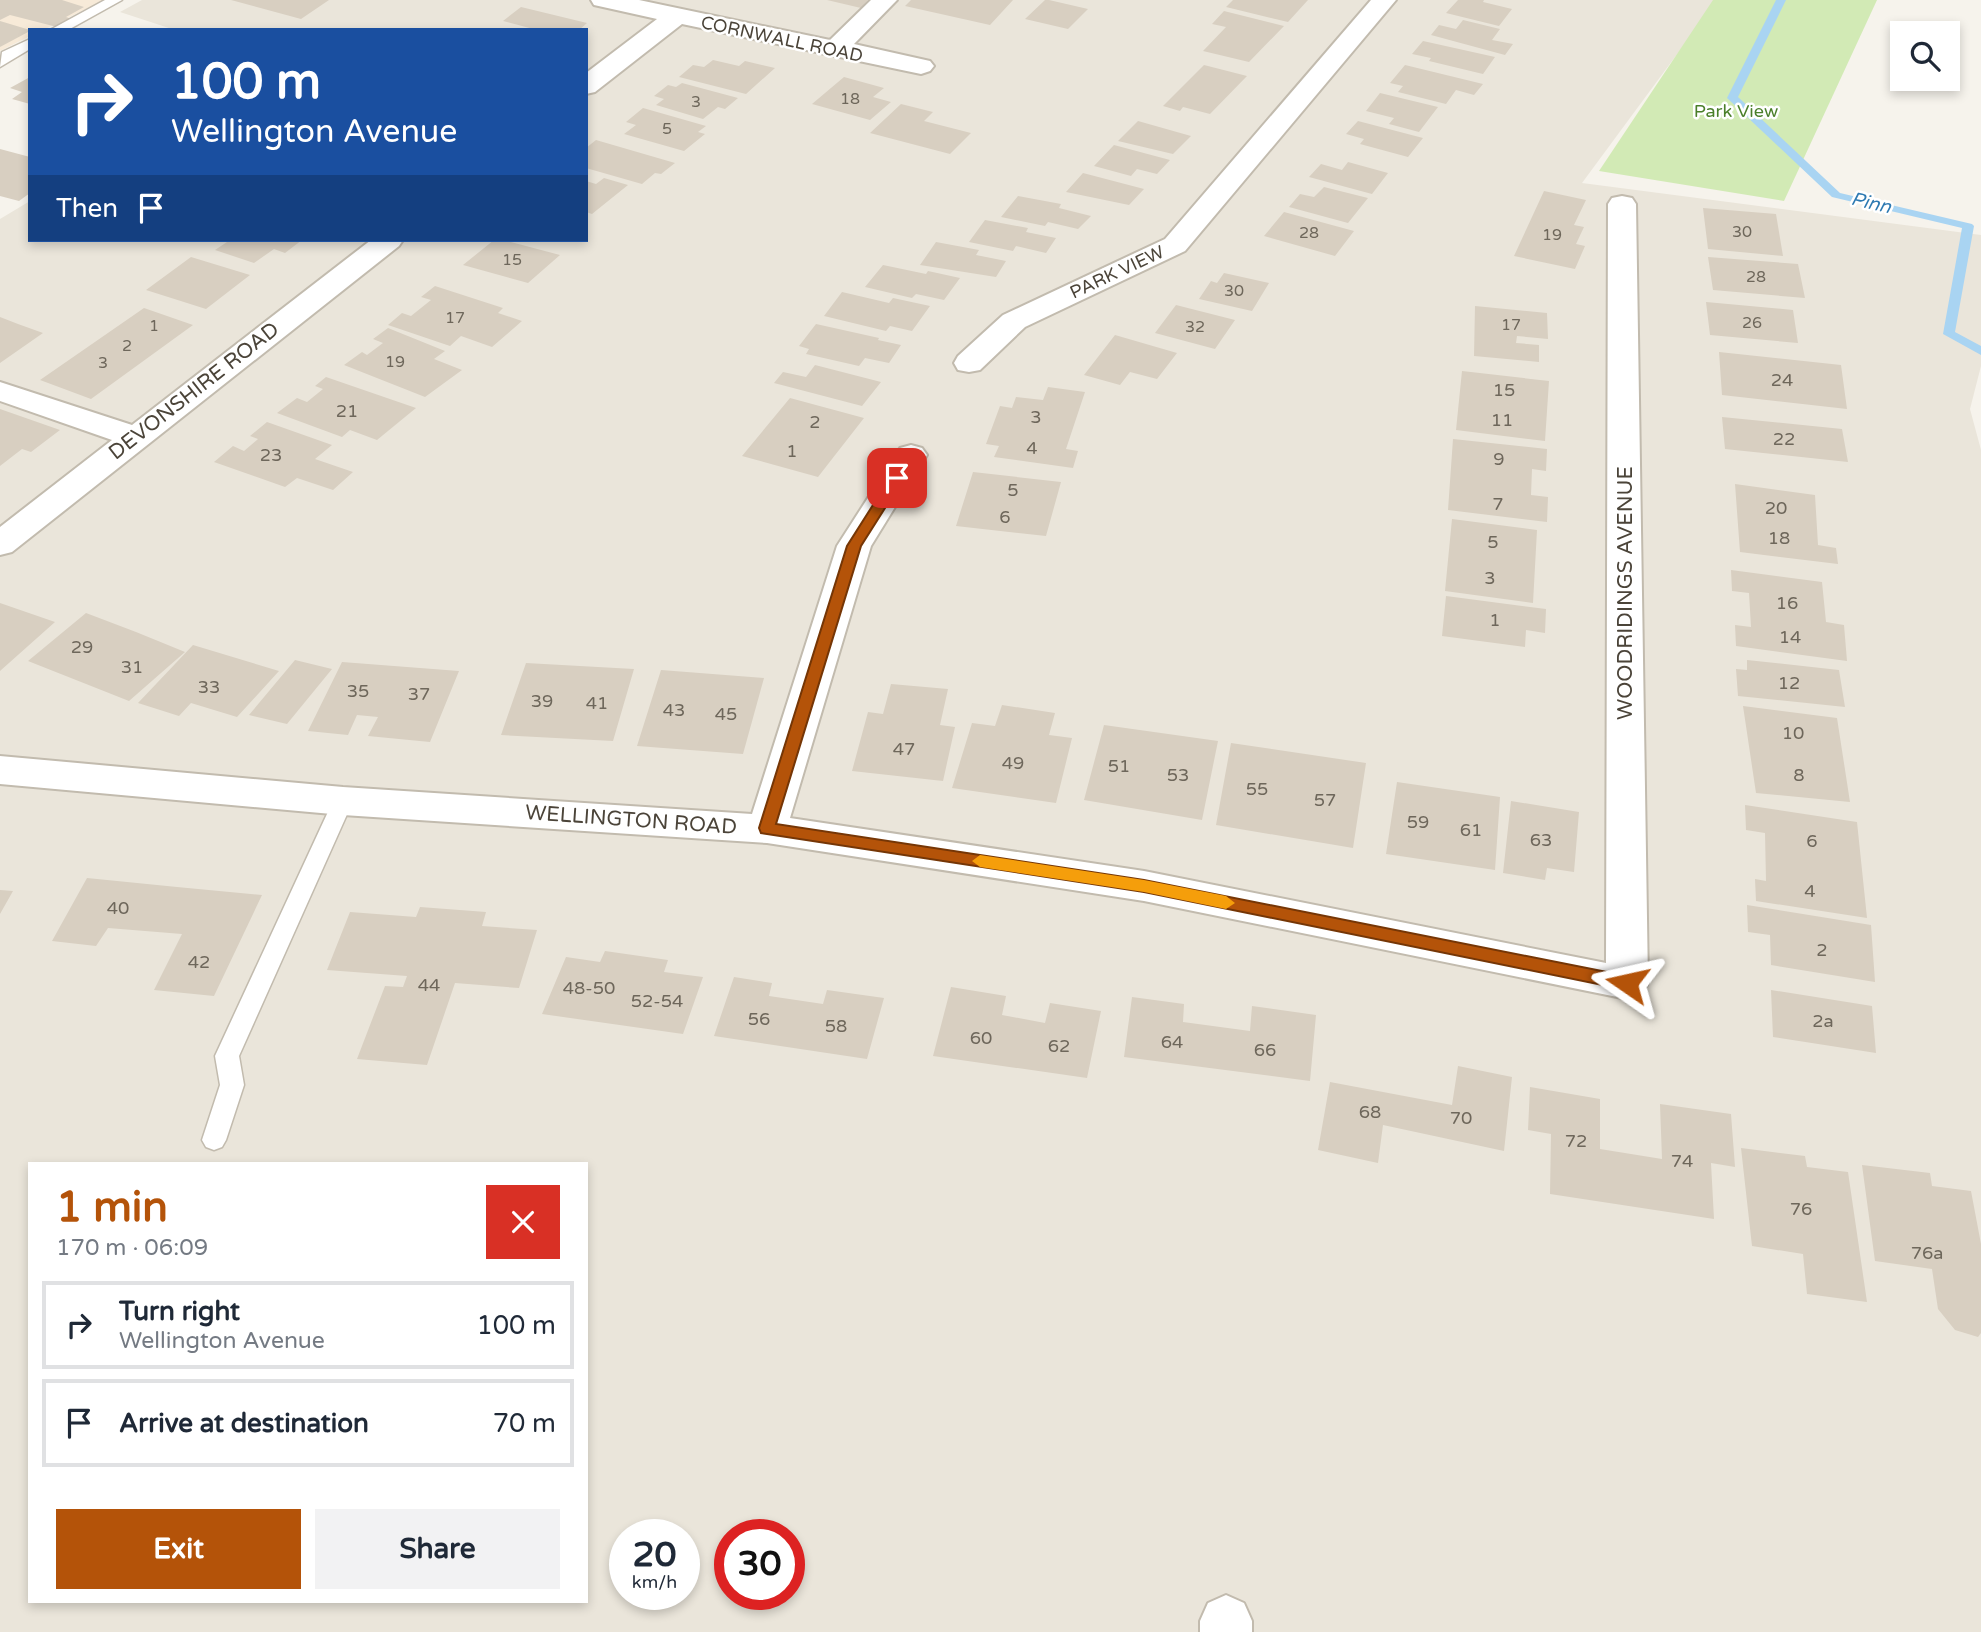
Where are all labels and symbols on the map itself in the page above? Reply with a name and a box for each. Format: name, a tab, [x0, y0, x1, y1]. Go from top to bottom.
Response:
street label: CORNWALL ROAD	[699, 11, 865, 67]
house number: 18	[840, 89, 860, 109]
house number: 3	[691, 92, 701, 112]
park label: Park View	[1694, 100, 1778, 122]
house number: 5	[662, 119, 672, 139]
water label: Pinn	[1849, 188, 1894, 218]
house number: 30	[1732, 222, 1752, 242]
house number: 28	[1299, 223, 1319, 243]
house number: 19	[1542, 225, 1562, 245]
street label: PARK VIEW	[1066, 241, 1168, 303]
house number: 15	[502, 250, 522, 270]
house number: 28	[1746, 267, 1766, 287]
house number: 30	[1224, 281, 1244, 301]
house number: 17	[445, 308, 465, 328]
house number: 26	[1742, 313, 1762, 333]
house number: 17	[1501, 315, 1521, 335]
house number: 1	[149, 316, 159, 336]
street label: DEVONSHIRE ROAD	[104, 317, 284, 465]
house number: 32	[1185, 317, 1205, 337]
house number: 2	[122, 336, 132, 356]
house number: 19	[385, 352, 405, 372]
house number: 3	[98, 353, 108, 373]
house number: 24	[1771, 369, 1793, 391]
house number: 15	[1493, 379, 1515, 401]
house number: 21	[336, 400, 358, 422]
house number: 3	[1030, 406, 1042, 428]
house number: 11	[1491, 409, 1513, 431]
house number: 2	[809, 411, 821, 433]
house number: 22	[1773, 428, 1795, 450]
house number: 4	[1026, 437, 1038, 459]
house number: 1	[786, 440, 798, 462]
house number: 23	[260, 444, 282, 466]
pin	[867, 448, 927, 508]
house number: 9	[1493, 448, 1505, 470]
street label: WOODRIDINGS AVENUE	[1613, 466, 1638, 720]
house number: 5	[1007, 479, 1019, 501]
house number: 7	[1492, 493, 1504, 515]
house number: 20	[1765, 497, 1787, 519]
house number: 6	[999, 506, 1011, 528]
house number: 18	[1768, 527, 1790, 549]
house number: 5	[1487, 531, 1499, 553]
house number: 3	[1484, 567, 1496, 589]
house number: 16	[1776, 592, 1798, 614]
house number: 1	[1489, 609, 1501, 631]
house number: 14	[1779, 626, 1801, 648]
house number: 29	[71, 636, 93, 658]
house number: 31	[121, 656, 143, 678]
house number: 12	[1778, 672, 1800, 694]
house number: 33	[198, 676, 220, 698]
house number: 35	[347, 680, 369, 702]
house number: 37	[408, 683, 430, 705]
house number: 39	[531, 690, 553, 712]
house number: 41	[586, 692, 608, 714]
house number: 43	[663, 699, 685, 721]
house number: 45	[715, 703, 737, 725]
house number: 10	[1782, 722, 1804, 744]
house number: 47	[893, 738, 915, 760]
house number: 49	[1002, 752, 1024, 774]
house number: 51	[1108, 755, 1130, 777]
house number: 53	[1167, 764, 1189, 786]
house number: 8	[1793, 764, 1805, 786]
house number: 55	[1246, 778, 1268, 800]
house number: 57	[1314, 789, 1336, 811]
street label: WELLINGTON ROAD	[524, 800, 738, 840]
house number: 59	[1407, 811, 1429, 833]
house number: 61	[1460, 819, 1482, 841]
house number: 63	[1530, 829, 1552, 851]
house number: 6	[1806, 830, 1818, 852]
house number: 4	[1804, 880, 1816, 902]
house number: 40	[107, 897, 129, 919]
house number: 2	[1816, 939, 1828, 961]
position arrow	[1590, 946, 1664, 1020]
house number: 42	[188, 951, 210, 973]
house number: 44	[418, 974, 440, 996]
house number: 48-50	[563, 977, 615, 999]
house number: 52-54	[631, 990, 683, 1012]
house number: 56	[748, 1008, 770, 1030]
house number: 2a	[1812, 1010, 1834, 1032]
house number: 58	[825, 1015, 847, 1037]
house number: 60	[970, 1027, 992, 1049]
house number: 64	[1161, 1031, 1183, 1053]
house number: 62	[1048, 1035, 1070, 1057]
house number: 66	[1254, 1039, 1276, 1061]
house number: 68	[1359, 1101, 1381, 1123]
house number: 70	[1450, 1107, 1472, 1129]
house number: 72	[1565, 1130, 1587, 1152]
house number: 74	[1671, 1150, 1693, 1172]
house number: 76	[1790, 1198, 1812, 1220]
house number: 76a	[1911, 1242, 1943, 1264]
speed limit sign: 30	[714, 1519, 805, 1610]

